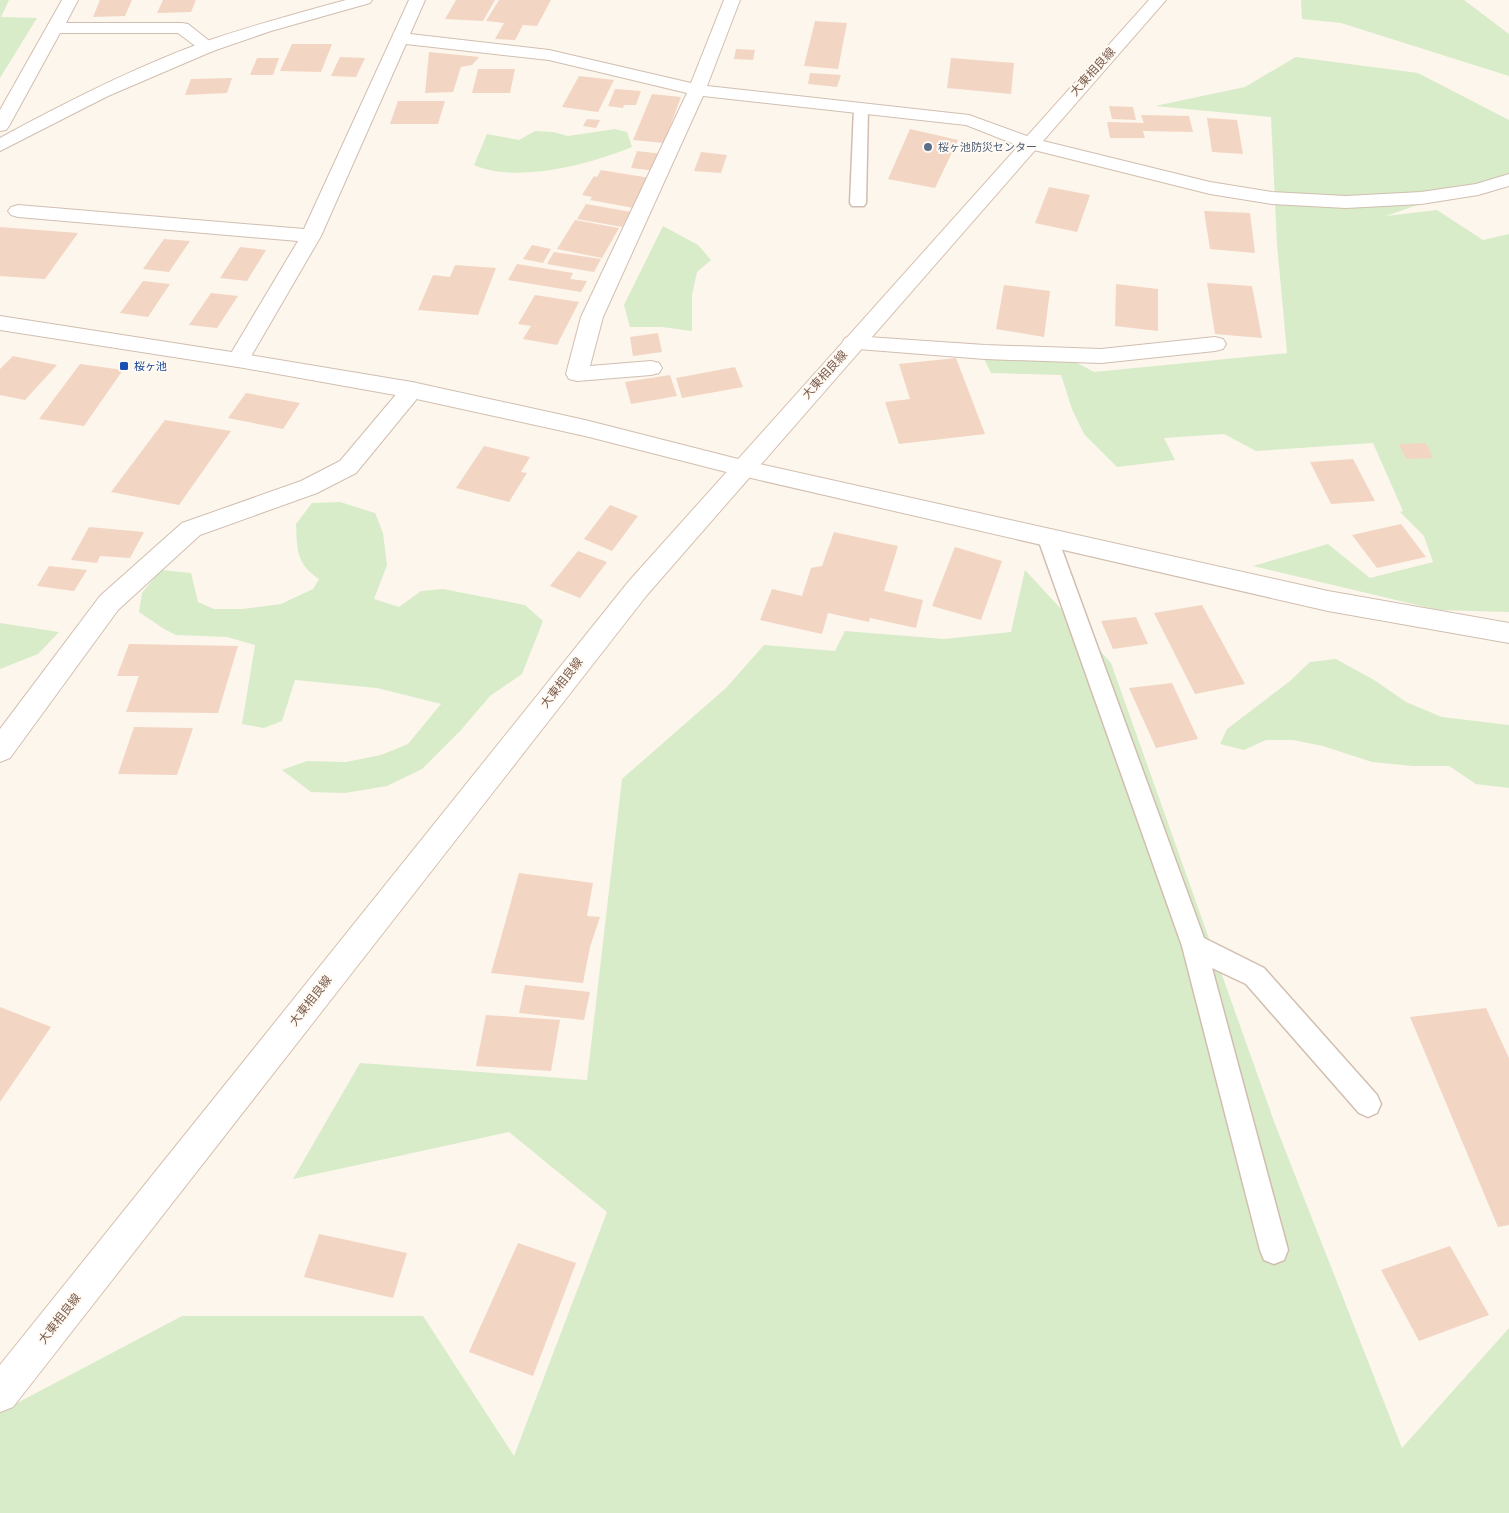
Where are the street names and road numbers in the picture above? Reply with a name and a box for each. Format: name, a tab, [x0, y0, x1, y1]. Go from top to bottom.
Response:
street label: 大東相良線	[1067, 44, 1119, 100]
street label: 大東相良線	[799, 347, 851, 403]
street label: 大東相良線	[537, 654, 587, 712]
street label: 大東相良線	[286, 972, 336, 1030]
street label: 大東相良線	[35, 1290, 85, 1348]

